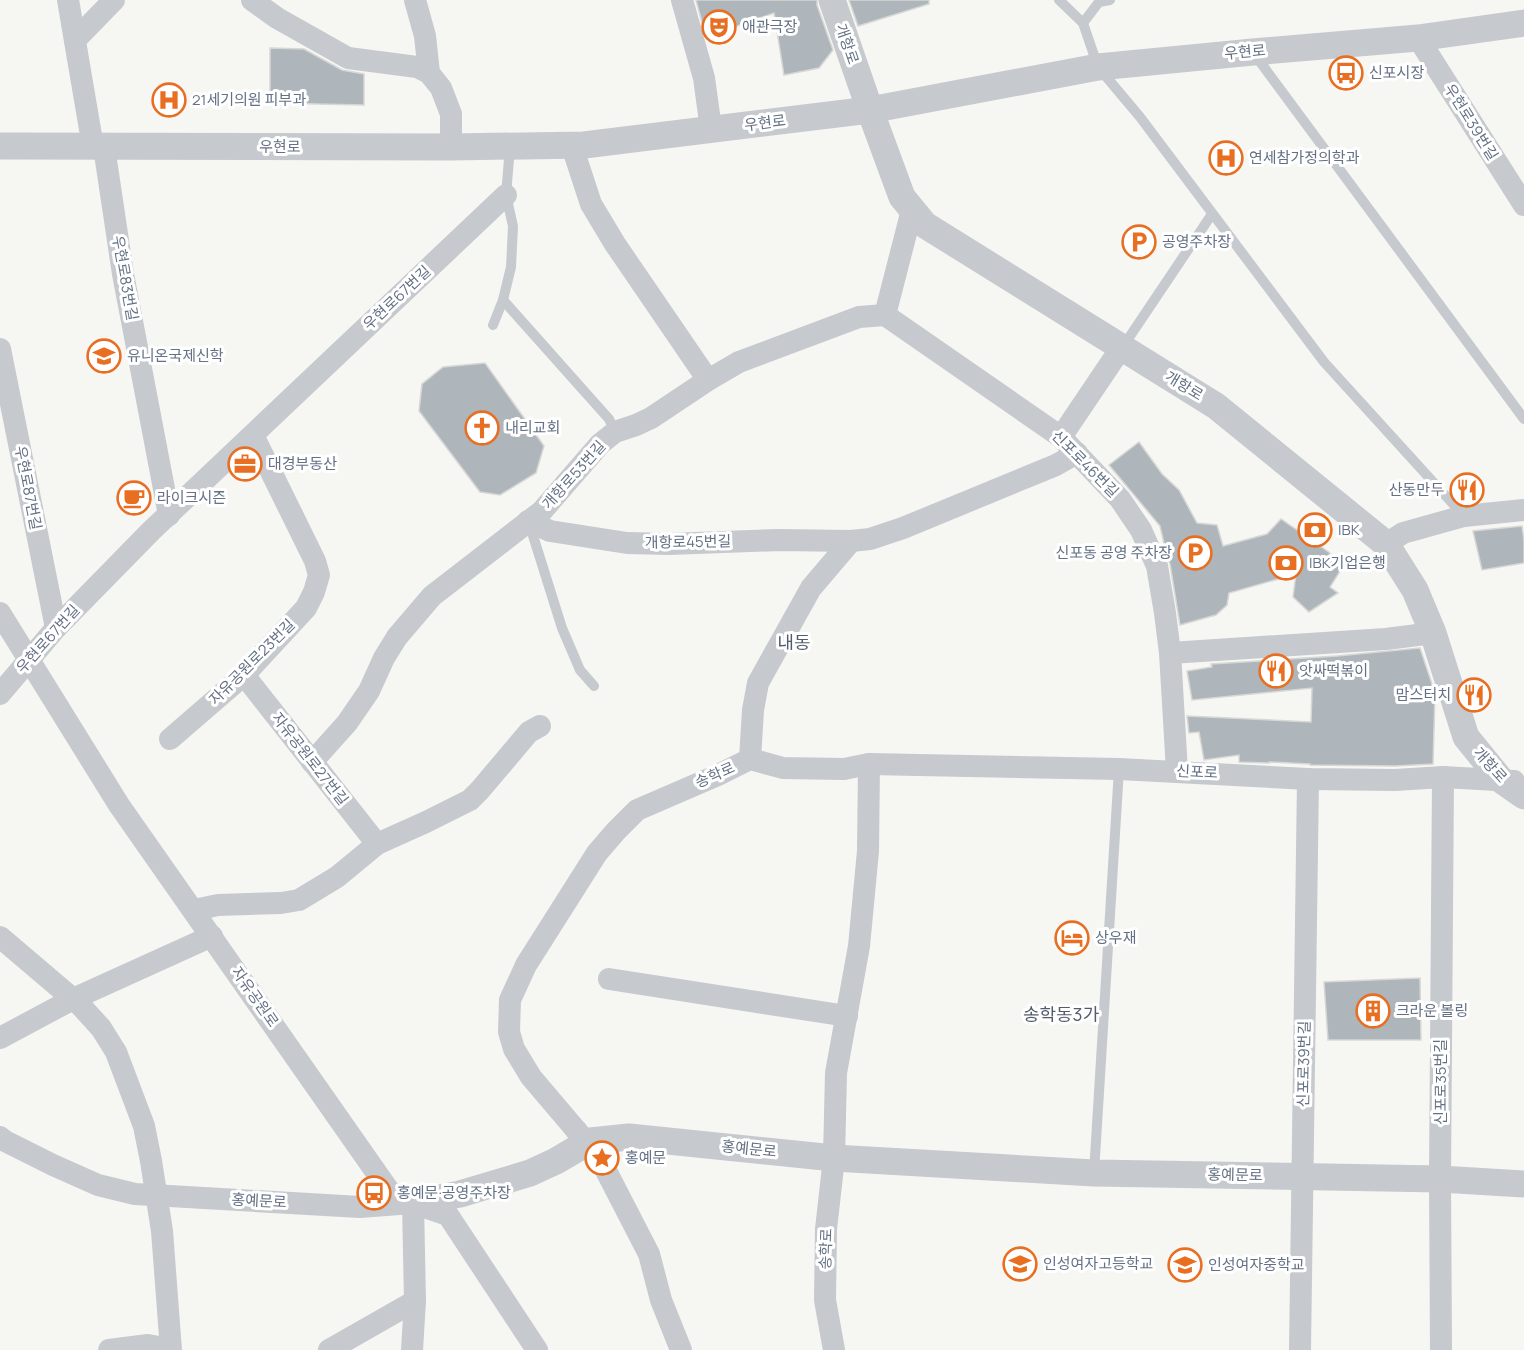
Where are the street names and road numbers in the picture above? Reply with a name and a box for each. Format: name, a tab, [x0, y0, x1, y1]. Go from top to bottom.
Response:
street label: 개항로	[831, 21, 864, 67]
street label: 우현로	[1223, 39, 1266, 64]
street label: 우현로39번길	[1440, 79, 1503, 164]
street label: 우현로	[743, 110, 787, 135]
street label: 우현로	[259, 136, 301, 157]
street label: 우현로83번길	[108, 234, 143, 322]
street label: 우현로67번길	[358, 261, 435, 335]
street label: 개항로	[1161, 366, 1207, 405]
street label: 신포로46번길	[1047, 425, 1124, 502]
street label: 개항로53번길	[537, 436, 610, 514]
street label: 우현로87번길	[10, 444, 47, 532]
street label: 개항로45번길	[645, 530, 731, 553]
street label: 우현로67번길	[11, 600, 84, 678]
street label: 자유공원로23번길	[204, 614, 299, 709]
street label: 자유공원로27번길	[267, 708, 353, 810]
street label: 개항로	[1469, 742, 1512, 787]
street label: 송학로	[692, 757, 738, 793]
street label: 신포로	[1176, 760, 1218, 783]
street label: 자유공원로	[227, 962, 284, 1031]
street label: 신포로39번길	[1292, 1021, 1315, 1107]
street label: 신포로35번길	[1430, 1039, 1451, 1125]
street label: 홍예문로	[721, 1135, 778, 1162]
street label: 홍예문로	[1207, 1164, 1263, 1185]
street label: 홍예문로	[231, 1189, 287, 1212]
street label: 송학로	[814, 1228, 837, 1270]

